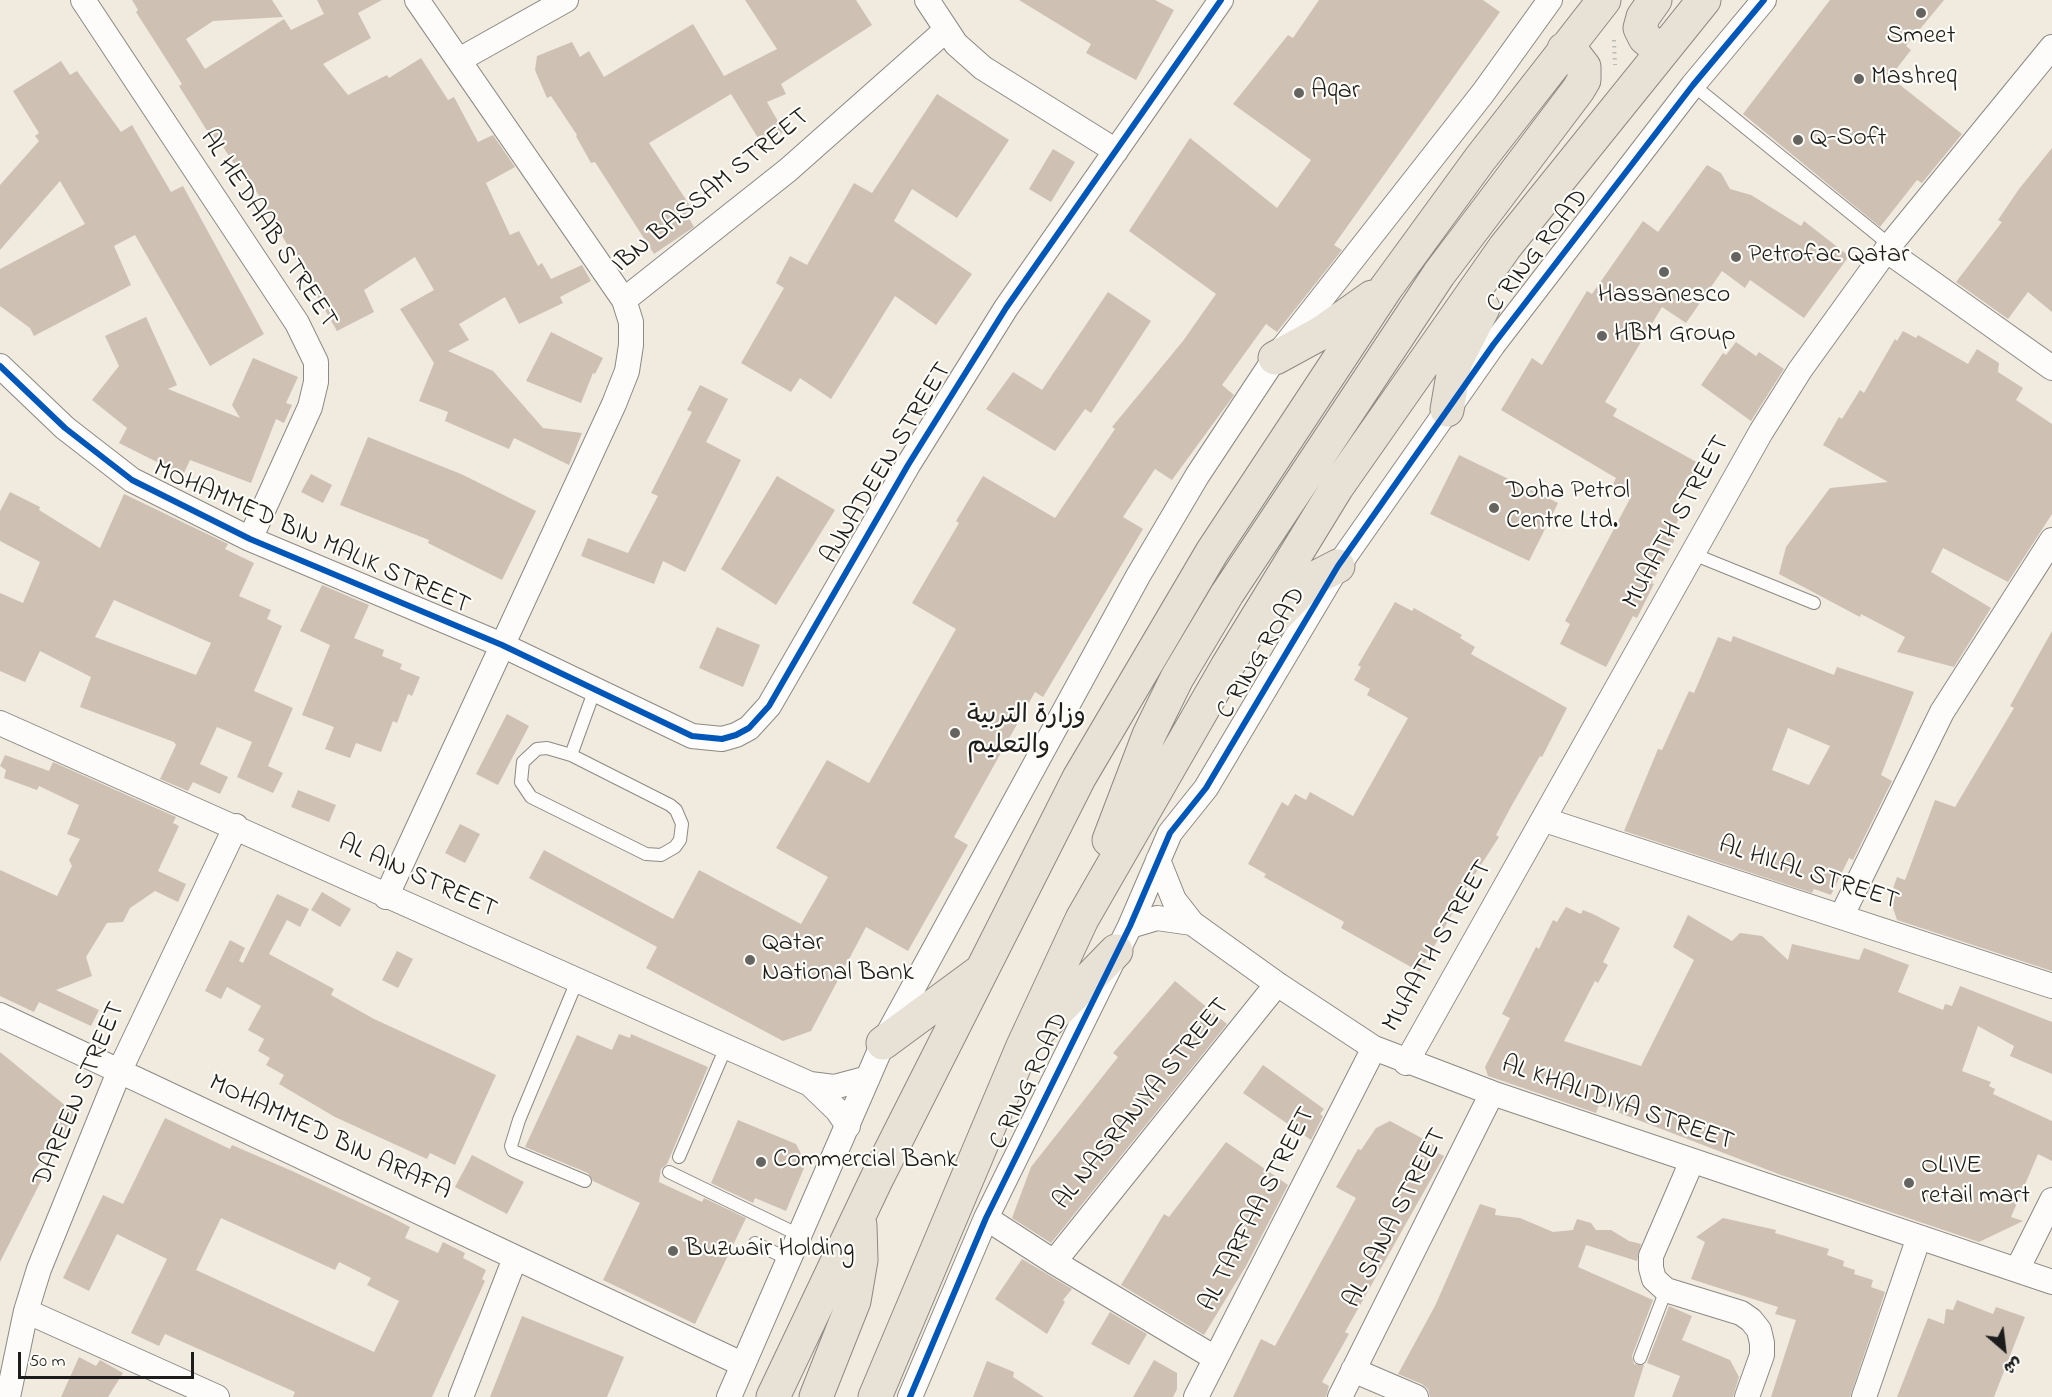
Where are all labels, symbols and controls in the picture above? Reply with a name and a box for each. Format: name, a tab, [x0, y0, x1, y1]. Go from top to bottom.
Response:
marker: Smeet	[1914, 6, 1928, 20]
place label: Smeet	[1887, 22, 1955, 54]
place label: Mashreq	[1871, 63, 1957, 95]
marker: Mashreq	[1852, 72, 1866, 86]
place label: Aqar	[1311, 77, 1360, 109]
marker: Aqar	[1292, 86, 1306, 100]
street label: IBN BASSAM STREET	[607, 103, 817, 281]
place label: Q-Soft	[1810, 124, 1886, 156]
street label: AL HEDAAB STREET	[191, 125, 343, 335]
marker: Q-Soft	[1791, 133, 1805, 147]
street label: C RING ROAD	[1481, 184, 1597, 320]
place label: Petrofac Qatar	[1748, 241, 1909, 273]
marker: Petrofac Qatar	[1729, 250, 1743, 264]
marker: Hassanesco	[1657, 265, 1671, 279]
place label: Hassanesco	[1598, 281, 1730, 313]
place label: HBM Group	[1614, 320, 1736, 352]
marker: HBM Group	[1595, 329, 1609, 343]
street label: AJNADEEN STREET	[816, 358, 960, 570]
street label: MUAATH STREET	[1618, 431, 1738, 615]
street label: MOHAMMED BIN MALIK STREET	[148, 455, 474, 623]
place label: Doha Petrol Centre Ltd.	[1506, 477, 1630, 538]
marker: Doha Petrol Centre Ltd.	[1487, 501, 1501, 515]
street label: C RING ROAD	[1211, 582, 1315, 726]
place label: وزارة التربية والتعليم	[967, 702, 1086, 764]
marker: وزارة التربية والتعليم	[948, 726, 962, 740]
street label: AL AIN STREET	[333, 829, 501, 927]
street label: AL HILAL STREET	[1714, 831, 1902, 919]
street label: MUAATH STREET	[1377, 856, 1501, 1038]
place label: Qatar National Bank	[762, 929, 914, 990]
marker: Qatar National Bank	[743, 953, 757, 967]
street label: AL NASRANIYA STREET	[1048, 993, 1238, 1217]
street label: DAREEN STREET	[28, 998, 134, 1192]
street label: C RING ROAD	[984, 1008, 1078, 1156]
street label: AL KHALIDIYA STREET	[1497, 1051, 1737, 1159]
street label: MOHAMMED BIN ARAFA	[203, 1069, 455, 1209]
street label: AL TARFAA STREET	[1194, 1103, 1324, 1317]
street label: AL SANA STREET	[1338, 1124, 1456, 1314]
place label: Commercial Bank	[773, 1146, 958, 1178]
place label: OLIVE retail mart	[1921, 1152, 2030, 1214]
marker: Commercial Bank	[754, 1155, 768, 1169]
marker: OLIVE retail mart	[1902, 1176, 1916, 1190]
place label: Buzwair Holding	[685, 1235, 855, 1267]
marker: Buzwair Holding	[666, 1244, 680, 1258]
north arrow	[1974, 1319, 2034, 1379]
scale bar	[21, 1340, 196, 1378]
text: 50 m	[29, 1349, 66, 1375]
text: ش	[1999, 1350, 2026, 1380]

